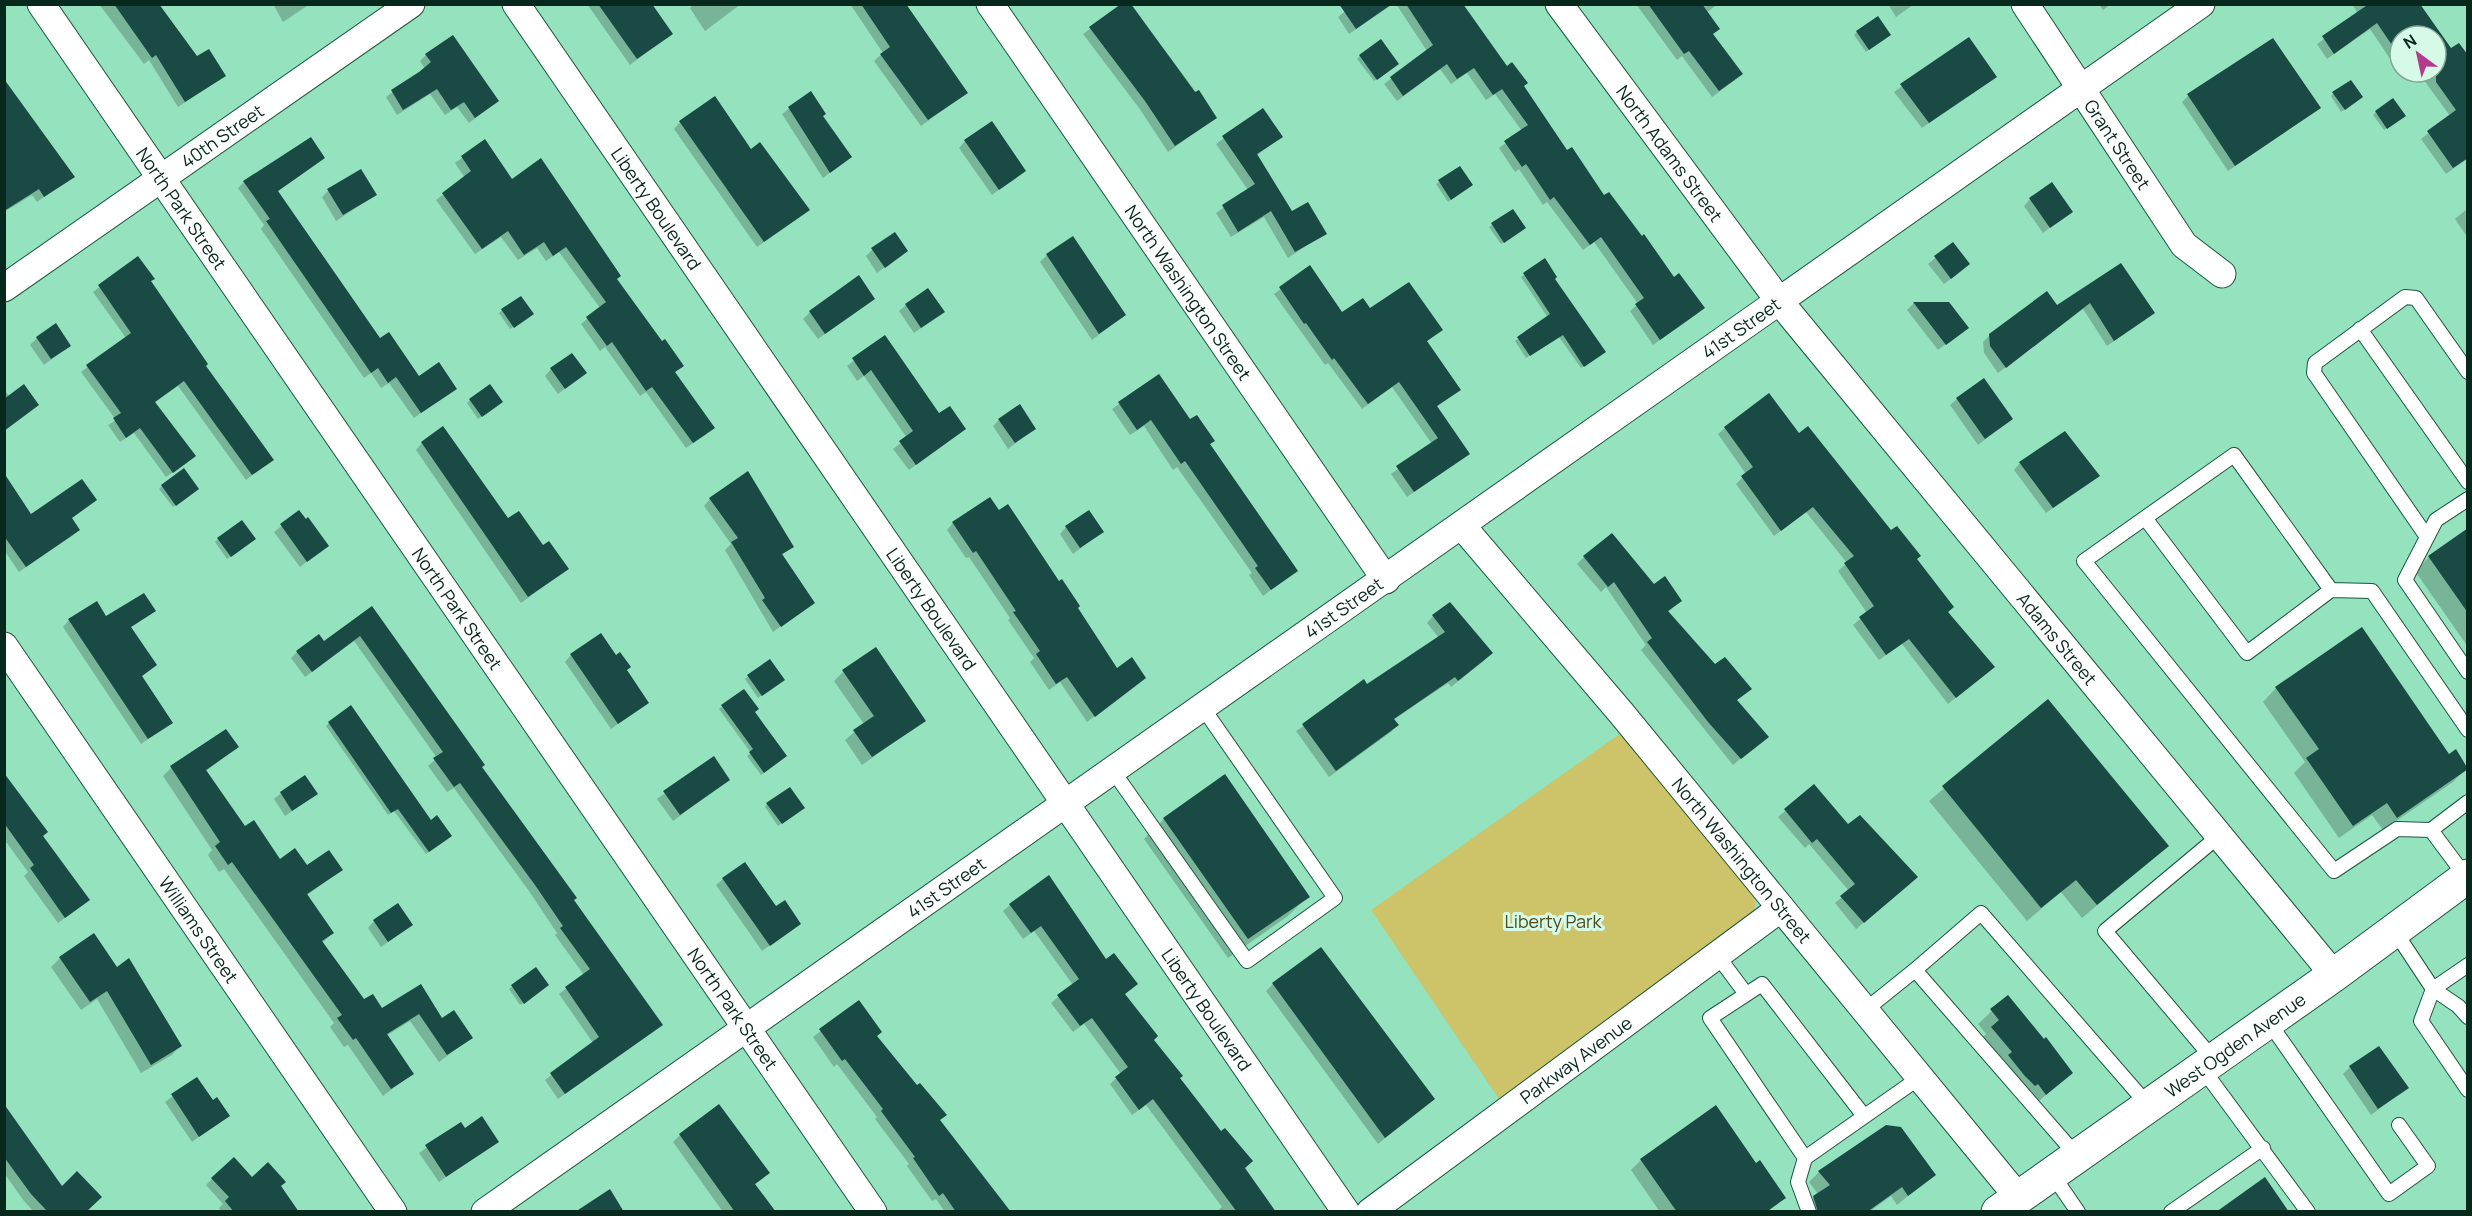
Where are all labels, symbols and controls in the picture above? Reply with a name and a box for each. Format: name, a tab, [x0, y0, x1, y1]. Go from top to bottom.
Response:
north arrow	[2388, 24, 2448, 84]
text: N	[2399, 29, 2421, 54]
street label: North Adams Street	[1611, 80, 1728, 227]
street label: Grant Street	[2079, 95, 2156, 194]
street label: 40th Street	[176, 98, 268, 173]
street label: North Park Street	[131, 142, 232, 274]
street label: Liberty Boulevard	[606, 142, 707, 274]
street label: North Washington Street	[1120, 200, 1257, 385]
street label: 41st Street	[1697, 292, 1785, 364]
street label: North Park Street	[407, 543, 508, 674]
street label: Liberty Boulevard	[881, 543, 982, 675]
street label: 41st Street	[1300, 572, 1388, 644]
street label: Adams Street	[2012, 587, 2102, 690]
street label: North Washington Street	[1667, 772, 1817, 948]
street label: 41st Street	[902, 851, 990, 923]
street label: Williams Street	[154, 871, 244, 988]
park label: Liberty Park	[1505, 909, 1603, 933]
street label: North Park Street	[682, 943, 784, 1075]
street label: Liberty Boulevard	[1156, 944, 1257, 1075]
street label: West Ogden Avenue	[2160, 987, 2310, 1103]
street label: Parkway Avenue	[1515, 1010, 1637, 1109]

